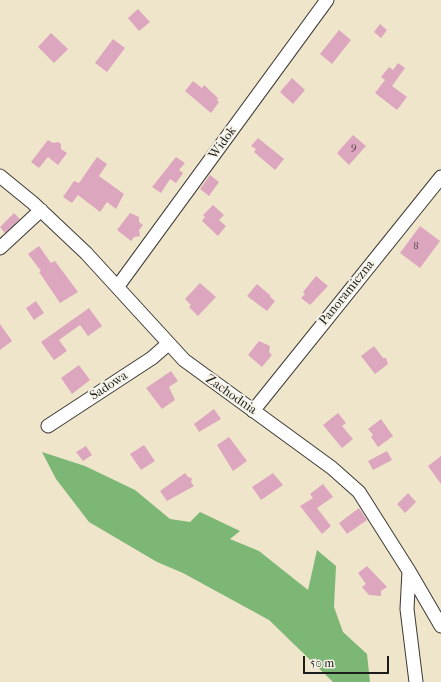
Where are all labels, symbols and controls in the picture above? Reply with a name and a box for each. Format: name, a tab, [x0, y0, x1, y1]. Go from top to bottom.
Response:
street label: Widok	[206, 124, 240, 162]
house number: 9	[351, 140, 357, 154]
house number: 8	[413, 239, 419, 253]
street label: Panoramiczna	[316, 257, 378, 329]
street label: Sadowa	[87, 368, 131, 404]
street label: Zachodnia	[202, 372, 260, 418]
scale bar	[305, 648, 391, 674]
text: 50 m	[310, 656, 334, 670]

